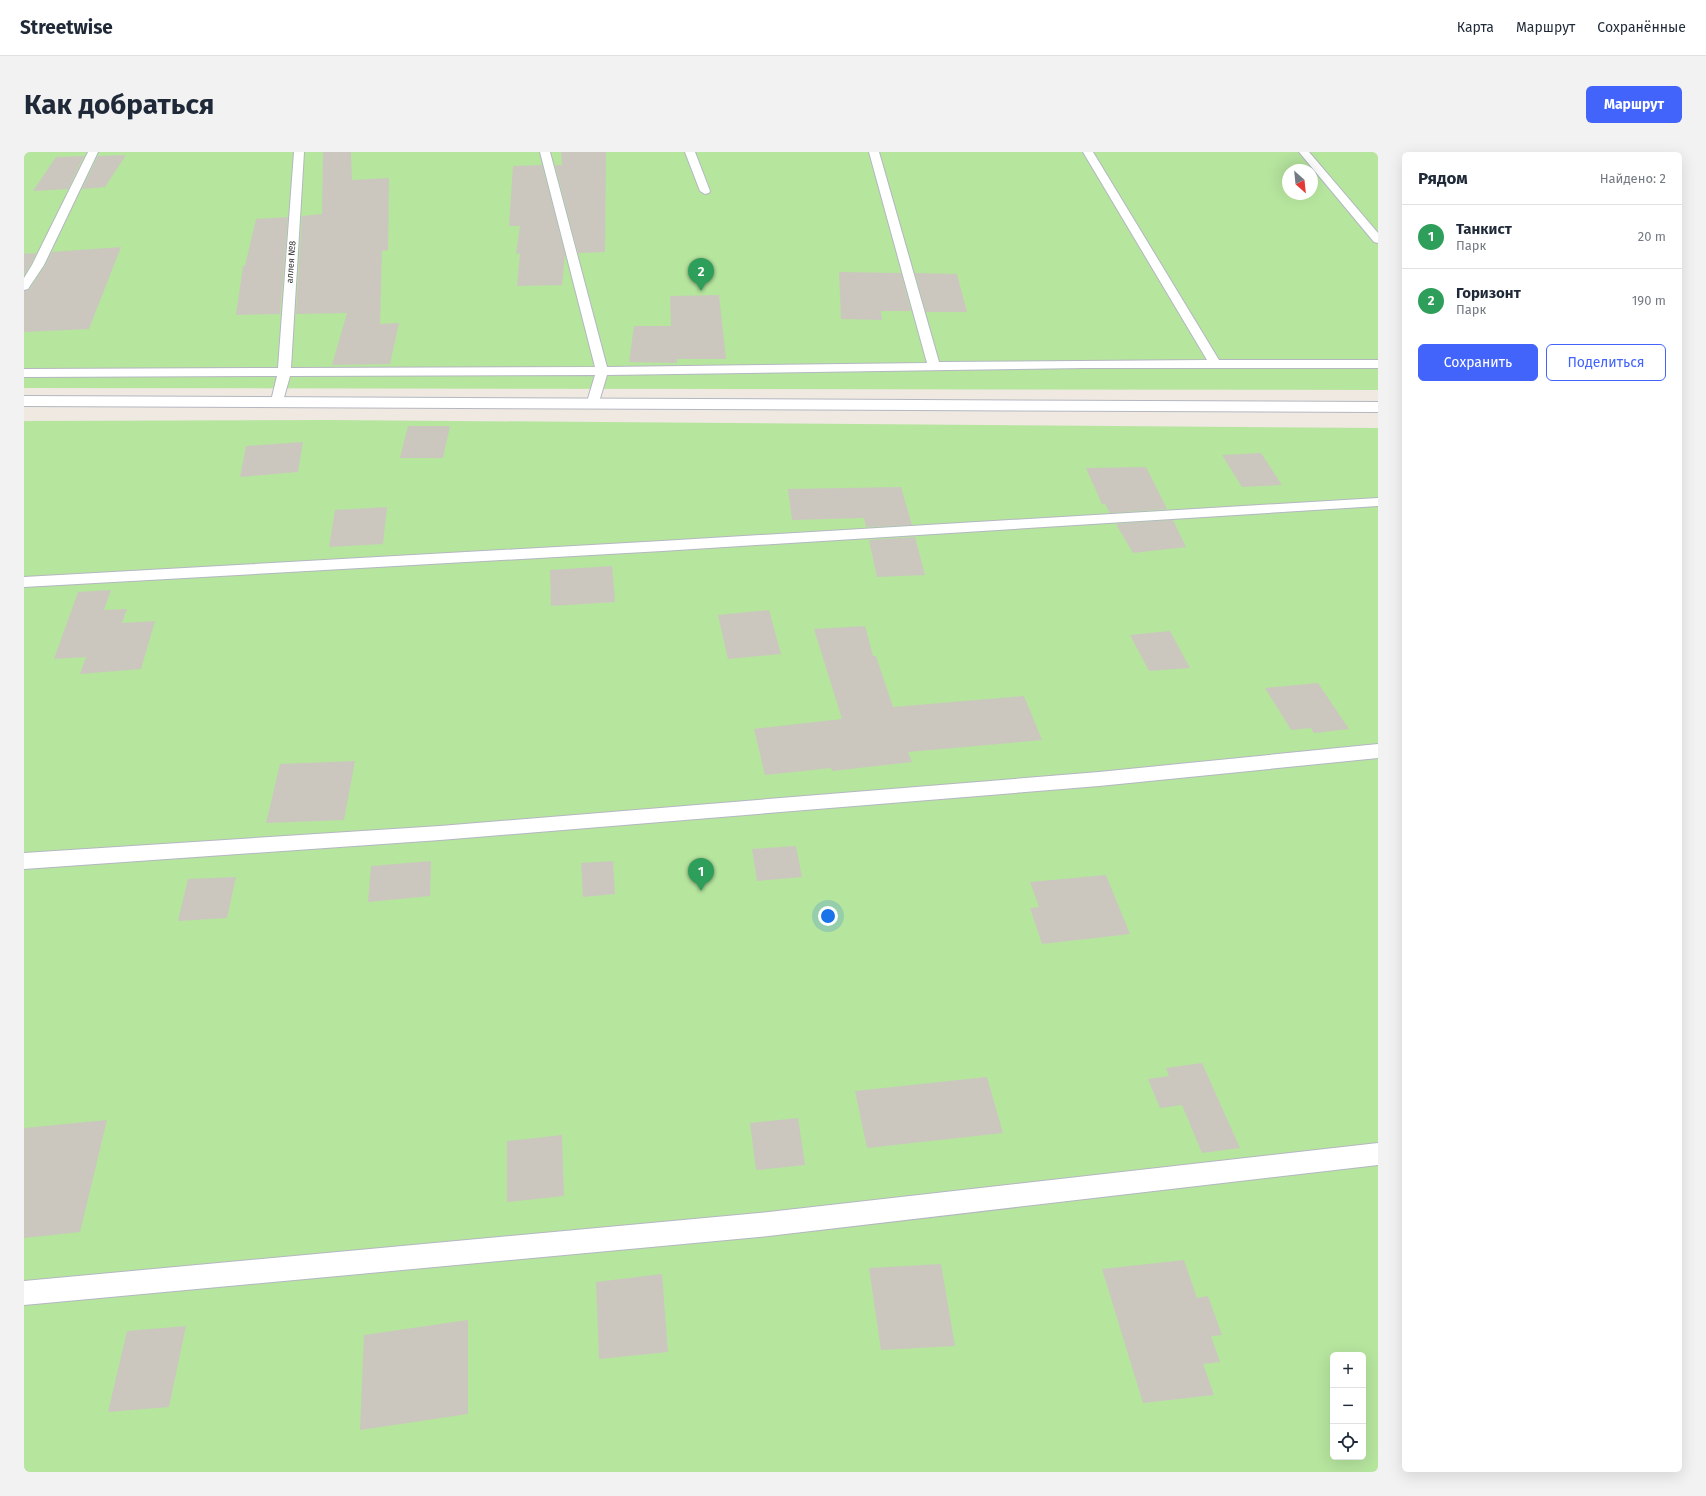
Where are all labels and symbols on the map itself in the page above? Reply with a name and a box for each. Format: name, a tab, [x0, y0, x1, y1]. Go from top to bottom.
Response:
north arrow	[1282, 164, 1318, 200]
street label: аллея №8	[285, 240, 297, 284]
pin: 2	[688, 258, 714, 291]
pin: 1	[688, 858, 714, 891]
your location	[818, 906, 838, 926]

